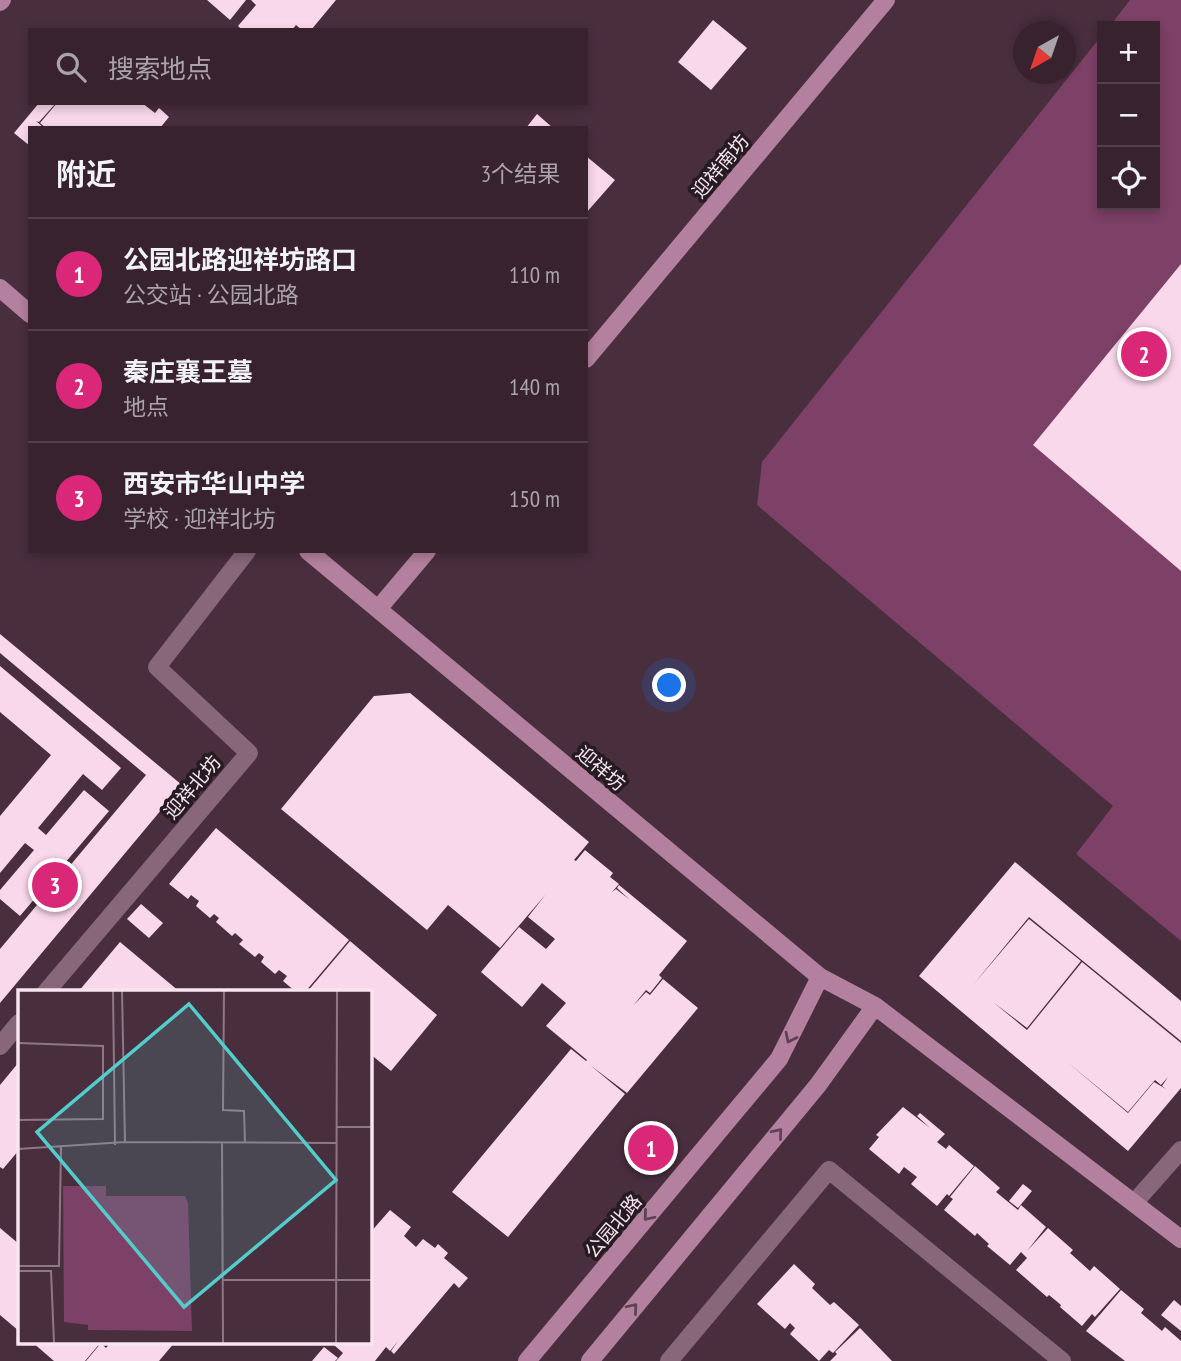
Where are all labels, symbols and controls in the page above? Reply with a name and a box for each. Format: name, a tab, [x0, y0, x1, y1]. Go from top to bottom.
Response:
north arrow	[1013, 21, 1076, 84]
map controls	[1097, 21, 1160, 210]
button: +	[1097, 21, 1160, 84]
search box	[28, 28, 588, 105]
icon: search	[52, 48, 90, 86]
text: 搜索地点	[108, 52, 212, 85]
button: −	[1097, 84, 1160, 147]
street label: 迎祥南坊	[686, 129, 754, 203]
button: locate	[1097, 147, 1160, 210]
text: 附近	[56, 154, 116, 193]
text: 3个结果	[481, 159, 560, 188]
text: 公园北路迎祥坊路口	[123, 243, 357, 276]
text: 1	[74, 260, 85, 289]
text: 110 m	[509, 260, 560, 289]
text: 公交站 · 公园北路	[123, 280, 299, 309]
pin: 2	[1121, 328, 1167, 380]
text: 秦庄襄王墓	[123, 355, 253, 388]
text: 2	[74, 372, 85, 401]
text: 140 m	[509, 372, 560, 401]
text: 地点	[123, 392, 169, 421]
text: 西安市华山中学	[123, 467, 305, 500]
text: 3	[74, 484, 85, 513]
text: 150 m	[509, 484, 560, 513]
text: 学校 · 迎祥北坊	[123, 504, 276, 533]
your location	[652, 668, 686, 702]
street label: 迎祥坊	[571, 740, 631, 796]
street label: 迎祥北坊	[158, 750, 226, 824]
pin: 3	[32, 859, 78, 911]
inset map	[18, 990, 371, 1344]
one-way arrow	[784, 1031, 798, 1043]
pin: 1	[628, 1122, 674, 1174]
one-way arrow	[770, 1128, 782, 1141]
street label: 公园北路	[579, 1189, 647, 1263]
one-way arrow	[644, 1208, 657, 1220]
one-way arrow	[625, 1304, 637, 1317]

